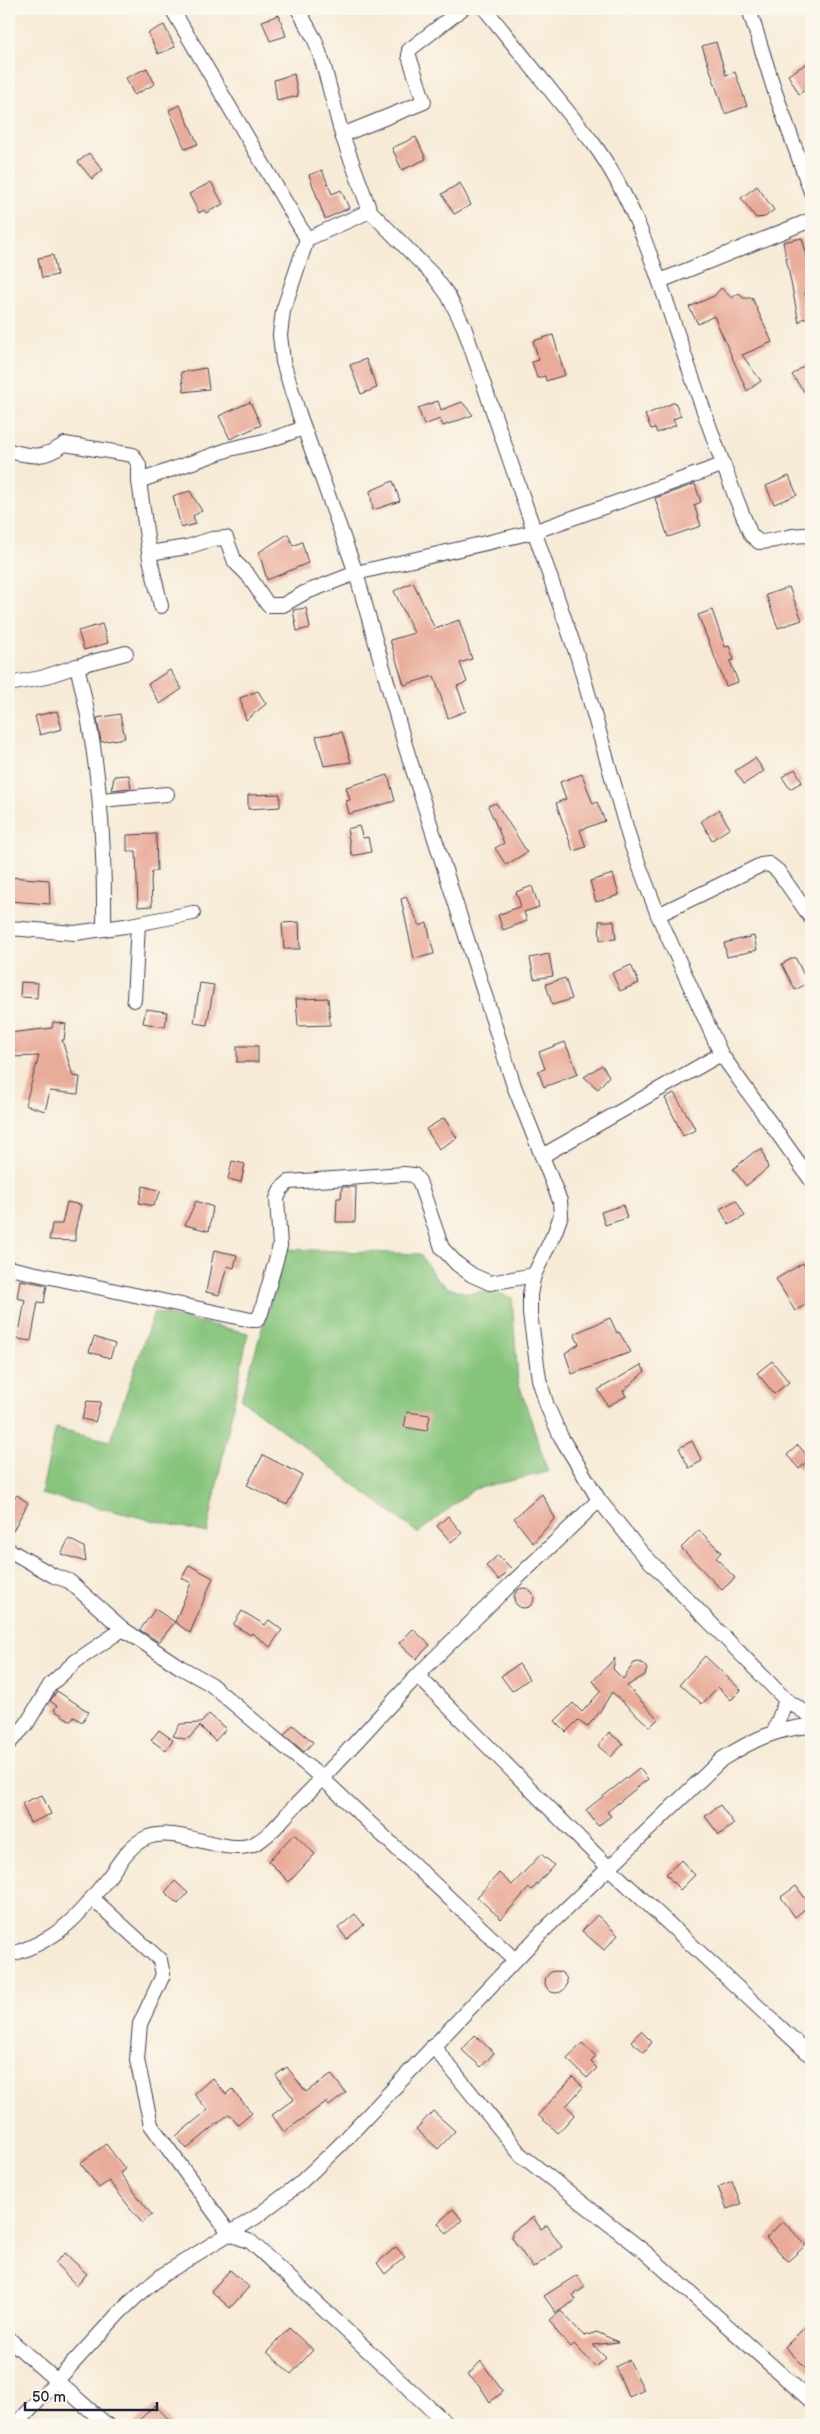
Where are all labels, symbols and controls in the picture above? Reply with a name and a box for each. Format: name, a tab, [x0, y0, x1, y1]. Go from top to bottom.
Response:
scale bar	[25, 2379, 158, 2411]
text: 50 m	[32, 2388, 66, 2407]

